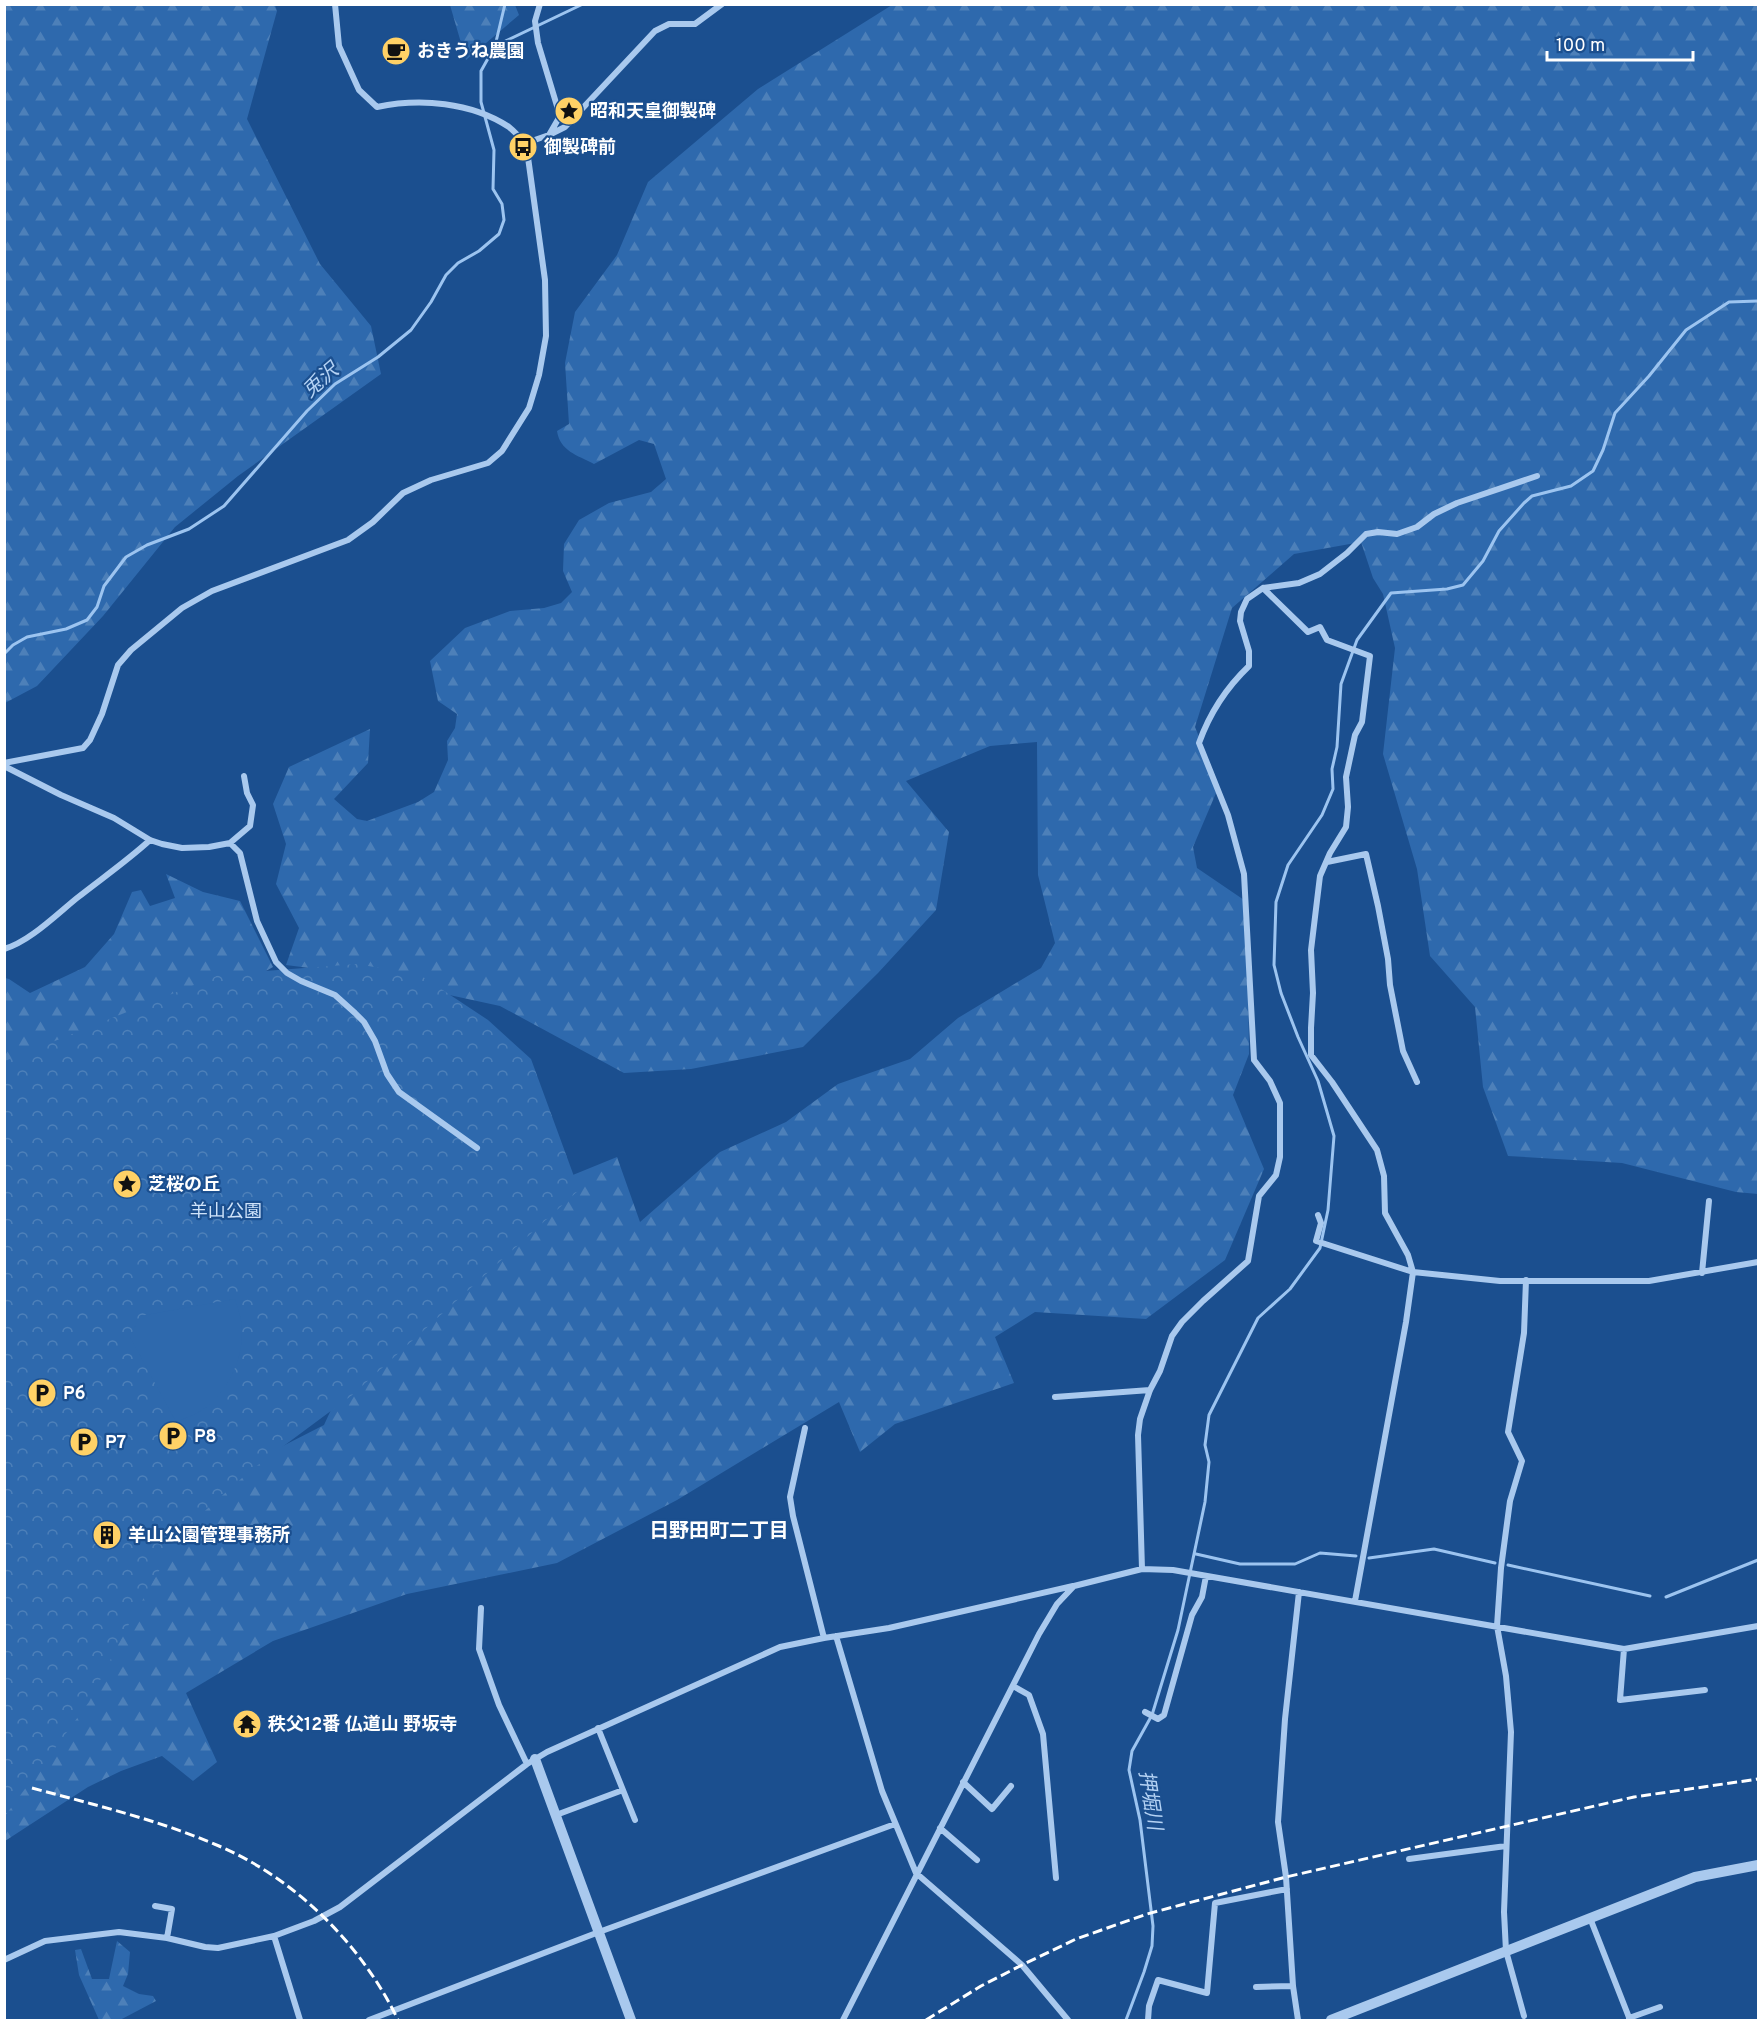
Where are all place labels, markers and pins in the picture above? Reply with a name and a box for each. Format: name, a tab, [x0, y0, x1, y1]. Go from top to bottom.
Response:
cafe icon: おきうね農園	[380, 35, 412, 67]
place label: おきうね農園	[417, 41, 525, 64]
place icon: 昭和天皇御製碑	[553, 95, 585, 127]
place label: 昭和天皇御製碑	[590, 101, 716, 124]
bus stop icon: 御製碑前	[507, 131, 539, 163]
place label: 御製碑前	[543, 137, 616, 160]
place icon: 芝桜の丘	[111, 1168, 143, 1200]
place label: 芝桜の丘	[148, 1174, 220, 1197]
parking icon: P6	[26, 1377, 58, 1409]
place label: P6	[63, 1383, 86, 1406]
parking icon: P8	[157, 1420, 189, 1452]
parking icon: P7	[68, 1426, 100, 1458]
place label: P8	[194, 1426, 217, 1449]
place label: P7	[105, 1432, 126, 1455]
building icon: 羊山公園管理事務所	[91, 1519, 123, 1551]
place label: 羊山公園管理事務所	[128, 1525, 290, 1548]
temple icon: 秩父12番 仏道山 野坂寺	[231, 1708, 263, 1740]
place label: 秩父12番 仏道山 野坂寺	[268, 1714, 457, 1737]

